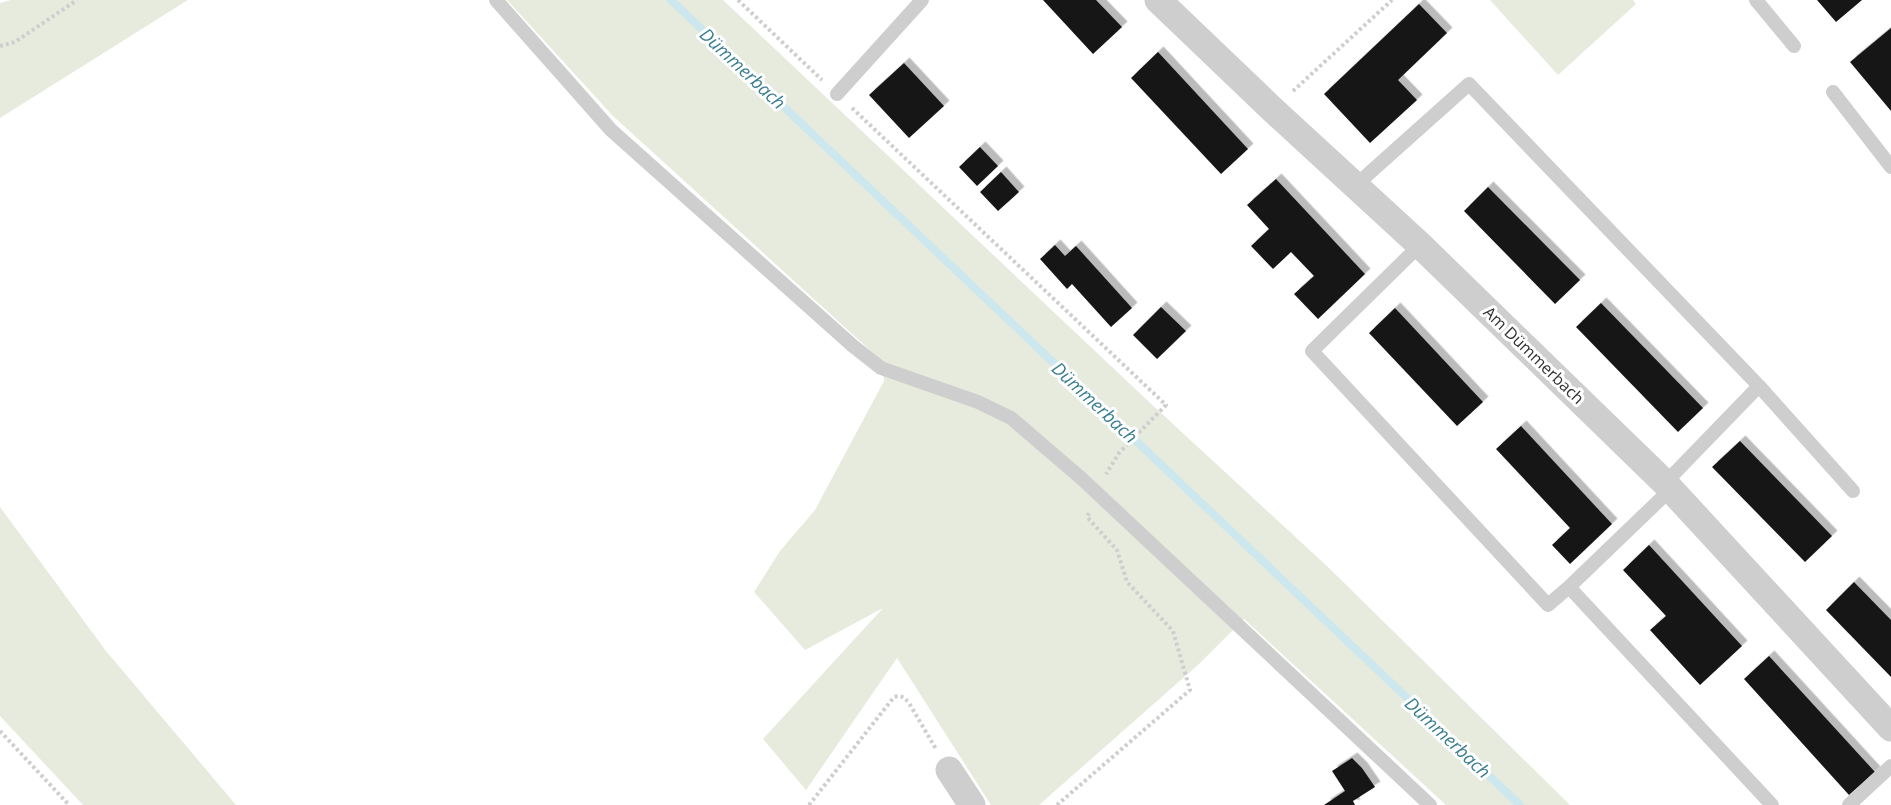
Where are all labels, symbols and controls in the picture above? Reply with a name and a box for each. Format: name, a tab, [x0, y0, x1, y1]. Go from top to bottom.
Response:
water label: Dümmerbach	[695, 22, 791, 114]
street label: Am Dümmerbach	[1479, 301, 1589, 409]
water label: Dümmerbach	[1047, 356, 1143, 448]
water label: Dümmerbach	[1400, 691, 1496, 783]

